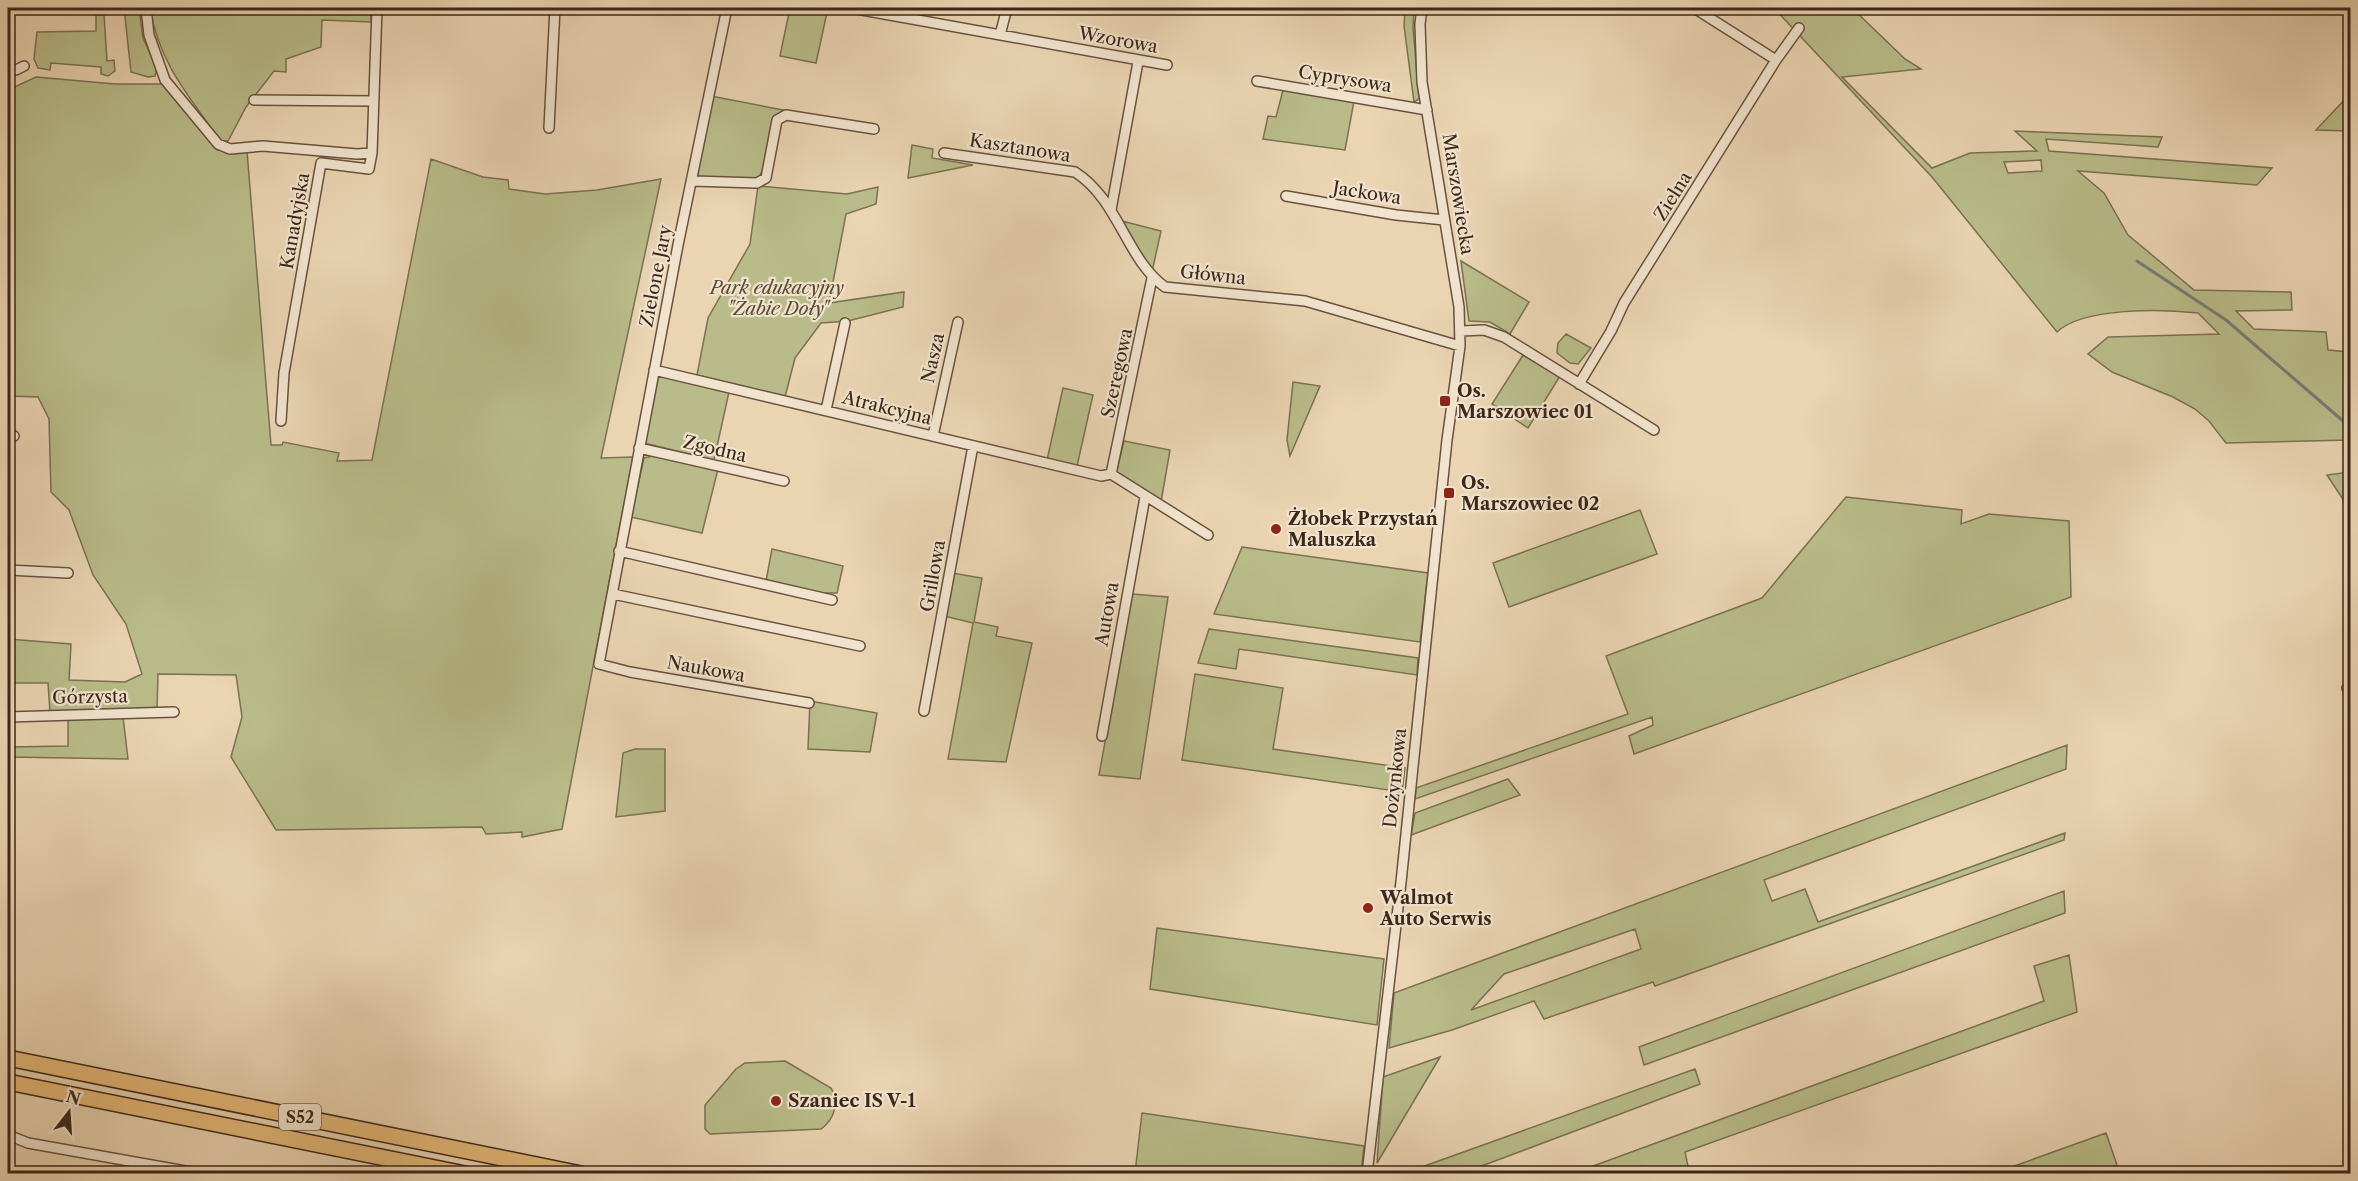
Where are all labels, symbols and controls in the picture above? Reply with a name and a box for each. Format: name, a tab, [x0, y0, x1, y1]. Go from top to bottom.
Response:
street label: Wzorowa	[1076, 22, 1160, 58]
street label: Cyprysowa	[1297, 61, 1394, 97]
street label: Kasztanowa	[968, 129, 1073, 167]
street label: Marszowiecka	[1438, 132, 1479, 257]
street label: Zielna	[1649, 167, 1697, 225]
street label: Kanadyjska	[276, 171, 314, 271]
street label: Jackowa	[1328, 176, 1403, 209]
street label: Zielone Jary	[635, 222, 677, 329]
street label: Główna	[1179, 261, 1248, 289]
park label: Park edukacyjny "Żabie Doły"	[708, 277, 844, 320]
street label: Szeregowa	[1097, 326, 1137, 420]
street label: Nasza	[917, 331, 949, 385]
place label: Os. Marszowiec 01	[1457, 380, 1593, 423]
street label: Atrakcyjna	[839, 386, 934, 430]
marker: Os. Marszowiec 01	[1438, 394, 1452, 408]
street label: Zgodna	[681, 431, 749, 467]
place label: Os. Marszowiec 02	[1461, 472, 1600, 515]
marker: Os. Marszowiec 02	[1442, 486, 1456, 500]
place label: Żłobek Przystań Maluszka	[1288, 507, 1438, 551]
marker: Żłobek Przystań Maluszka	[1269, 522, 1283, 536]
street label: Grillowa	[916, 538, 950, 614]
street label: Autowa	[1090, 580, 1124, 649]
street label: Naukowa	[665, 651, 747, 687]
street label: Górzysta	[52, 685, 129, 709]
street label: Dożynkowa	[1379, 726, 1411, 829]
place label: Walmot Auto Serwis	[1379, 887, 1492, 930]
marker: Walmot Auto Serwis	[1361, 901, 1375, 915]
north arrow	[39, 1082, 99, 1142]
text: N	[64, 1086, 83, 1109]
place label: Szaniec IS V-1	[788, 1090, 916, 1112]
marker: Szaniec IS V-1	[769, 1094, 783, 1108]
road number: S52	[279, 1104, 321, 1130]

